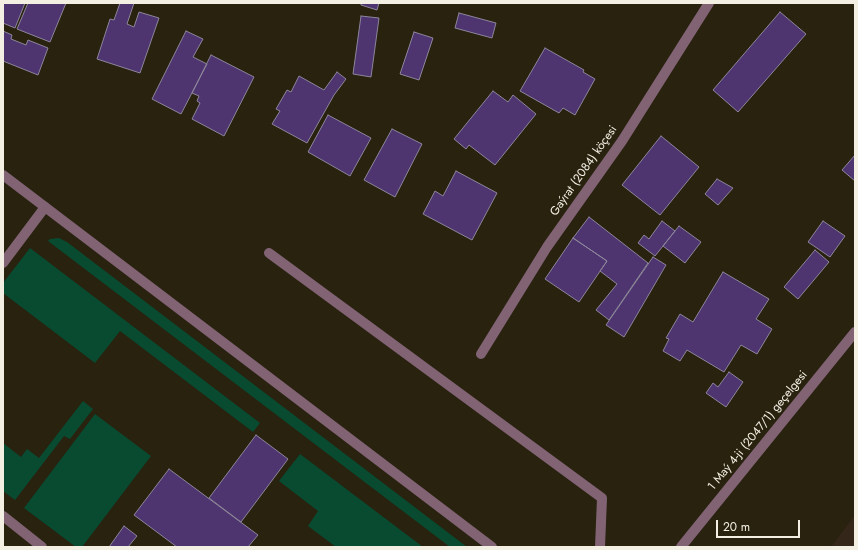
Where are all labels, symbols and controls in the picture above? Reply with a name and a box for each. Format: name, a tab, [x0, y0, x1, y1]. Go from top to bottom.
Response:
street label: Gaýrat (2084) köçesi	[547, 123, 621, 219]
street label: 1 Maý 4-ji (2047/1) geçelgesi	[705, 368, 811, 494]
scale bar	[718, 512, 802, 538]
text: 20 m	[723, 518, 750, 536]

